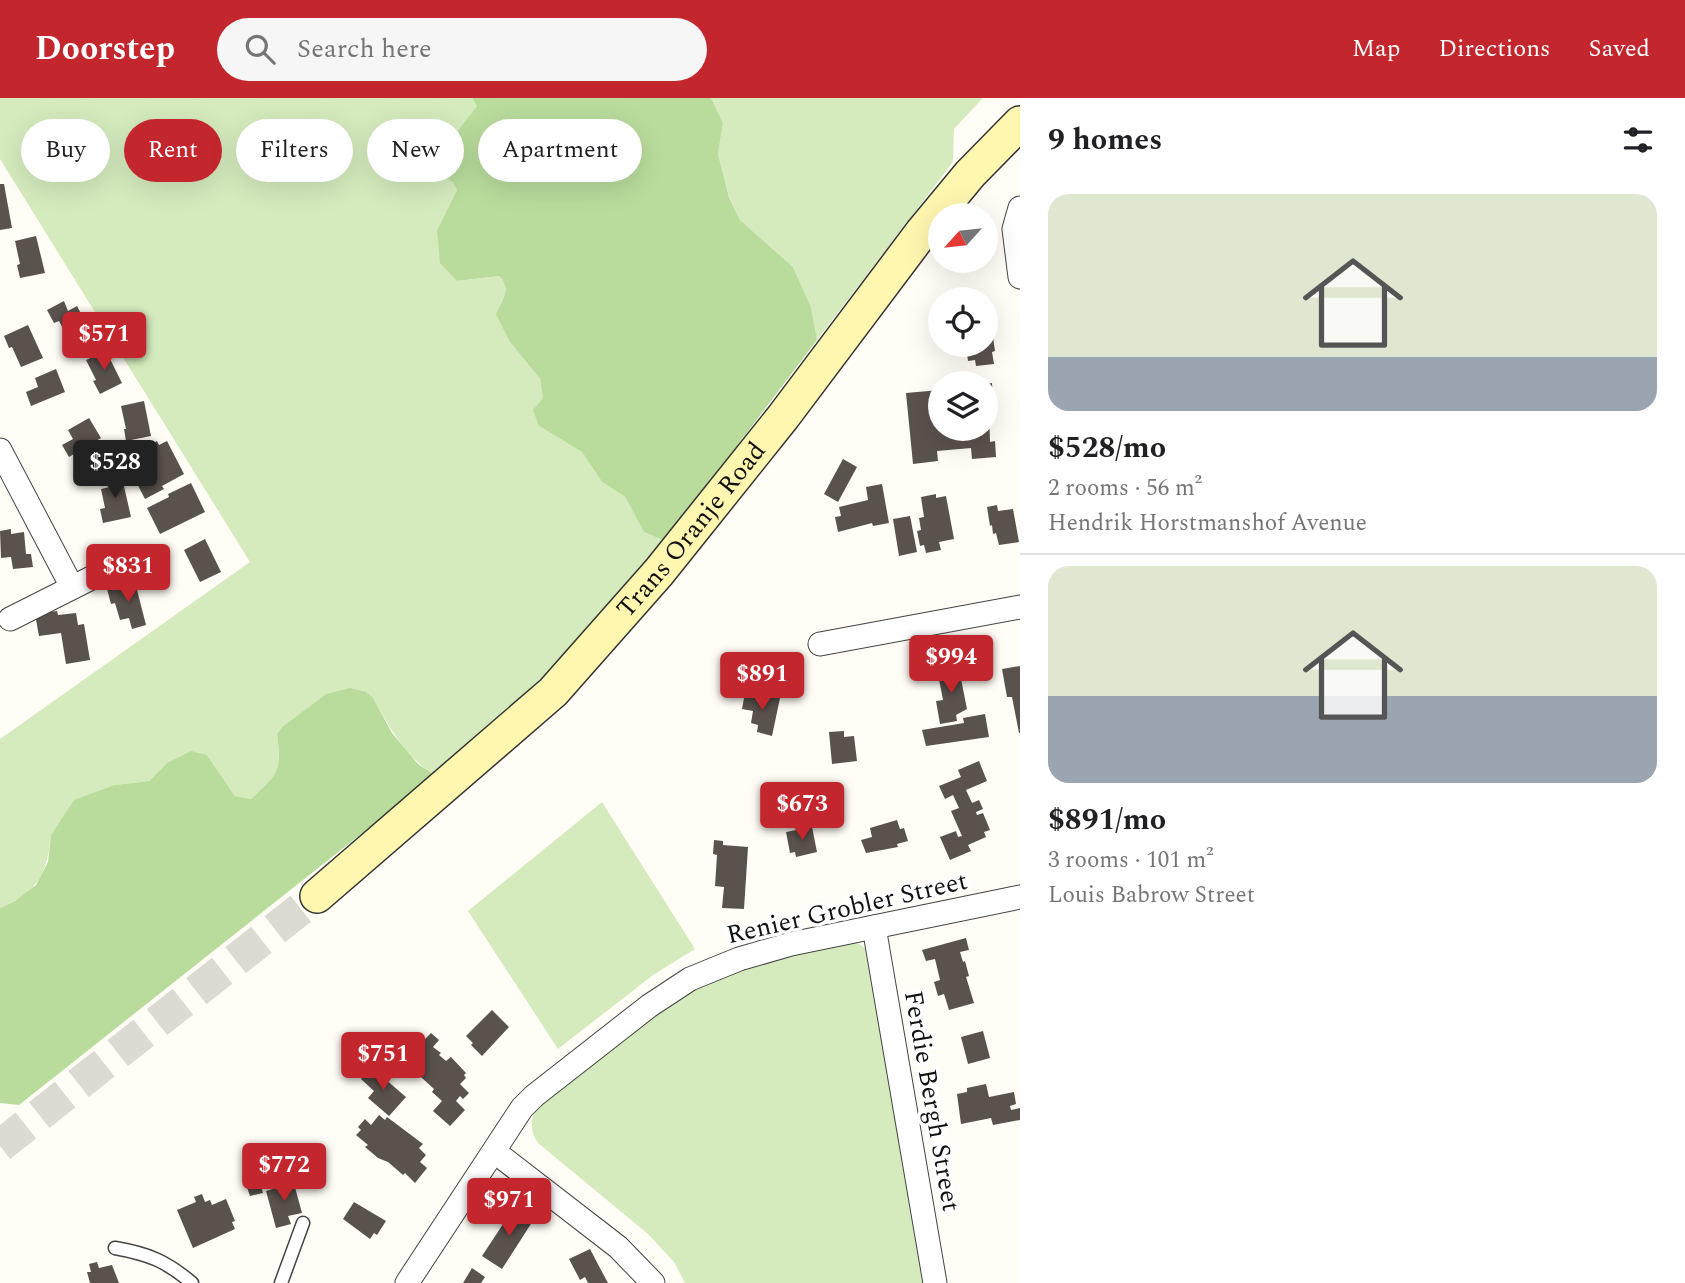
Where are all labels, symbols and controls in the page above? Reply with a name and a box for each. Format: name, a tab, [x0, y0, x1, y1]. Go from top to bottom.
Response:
search box	[217, 18, 707, 81]
text: Doorstep	[35, 24, 175, 74]
text: Search here	[297, 29, 432, 69]
icon: search	[241, 30, 279, 68]
text: Map	[1352, 31, 1400, 67]
text: Directions	[1438, 31, 1550, 67]
text: Saved	[1588, 31, 1650, 67]
text: 9 homes	[1048, 117, 1162, 163]
chip: Buy	[21, 119, 110, 182]
chip: Rent	[124, 119, 222, 182]
chip: Filters	[236, 119, 353, 182]
chip: New	[367, 119, 464, 182]
chip: Apartment	[478, 119, 642, 182]
icon: filters	[1619, 121, 1657, 159]
north arrow	[928, 203, 998, 273]
map controls	[928, 203, 998, 441]
icon: home	[1290, 240, 1416, 366]
button: locate	[928, 287, 998, 357]
pin: $571	[63, 313, 145, 372]
text: $571	[78, 317, 130, 352]
button: layers	[928, 371, 998, 441]
text: $528/mo	[1048, 425, 1166, 471]
street label: Trans Oranje Road	[607, 433, 776, 627]
pin: $528	[74, 440, 156, 500]
text: $528	[89, 445, 141, 480]
text: 2 rooms · 56 m²	[1048, 471, 1202, 506]
text: Hendrik Horstmanshof Avenue	[1048, 506, 1367, 541]
pin: $831	[87, 545, 169, 604]
text: $831	[102, 549, 154, 584]
icon: home	[1290, 612, 1416, 738]
pin: $994	[910, 636, 992, 695]
text: $994	[925, 640, 977, 675]
pin: $891	[721, 652, 803, 712]
text: $891	[736, 657, 788, 692]
pin: $673	[761, 782, 843, 842]
text: $673	[776, 787, 828, 822]
text: $891/mo	[1048, 797, 1166, 843]
text: 3 rooms · 101 m²	[1048, 843, 1214, 878]
street label: Renier Grobler Street	[722, 861, 972, 955]
text: Louis Babrow Street	[1048, 878, 1255, 913]
street label: Ferdie Bergh Street	[893, 987, 971, 1215]
pin: $751	[342, 1032, 424, 1092]
text: $751	[357, 1037, 409, 1072]
pin: $772	[243, 1144, 325, 1203]
text: $772	[258, 1148, 310, 1183]
pin: $971	[468, 1178, 550, 1238]
text: $971	[483, 1183, 535, 1218]

